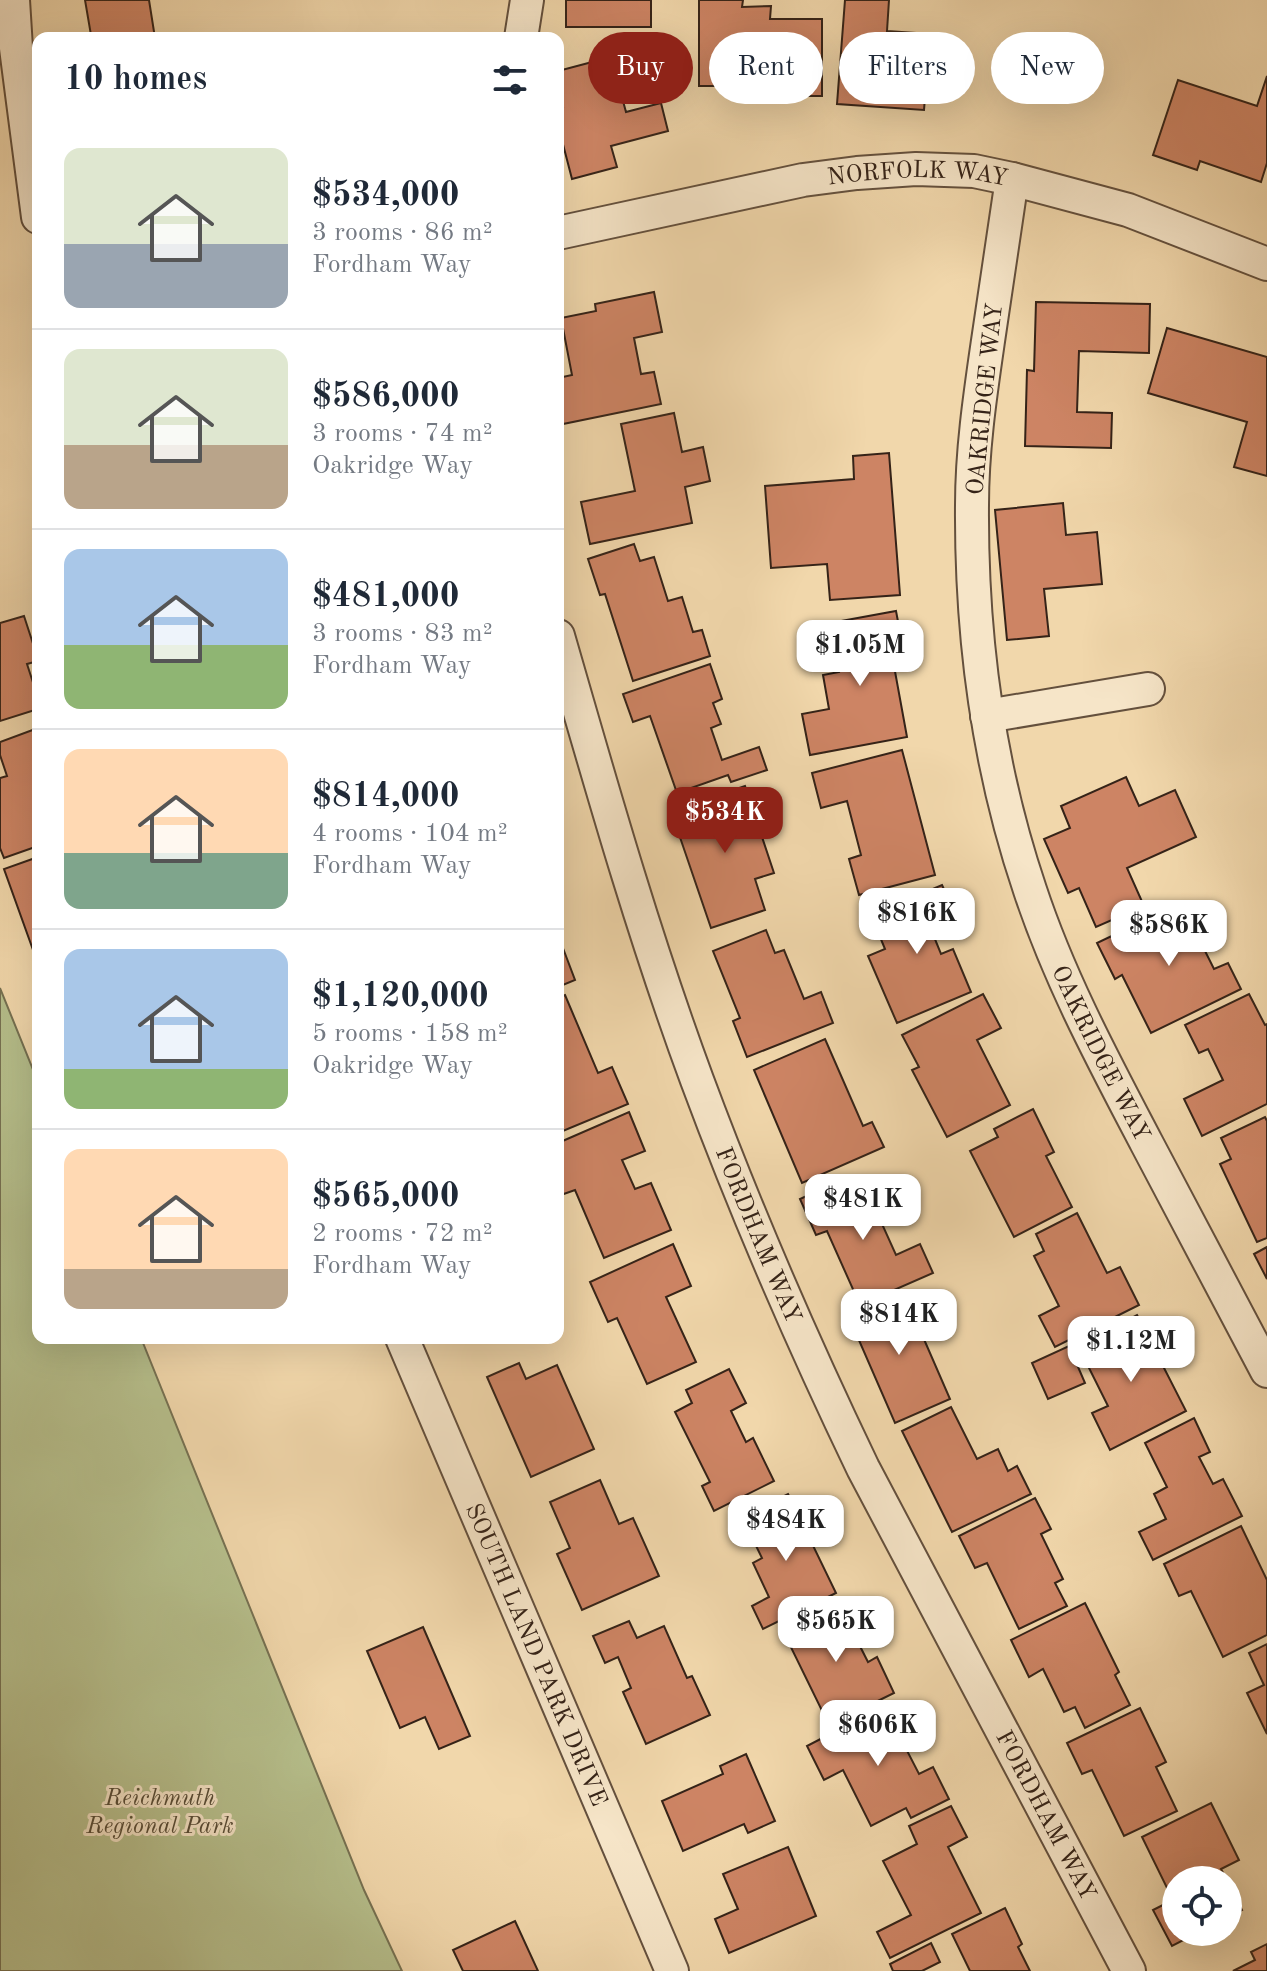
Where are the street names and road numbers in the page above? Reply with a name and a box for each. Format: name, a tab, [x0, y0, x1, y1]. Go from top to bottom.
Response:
street label: NORFOLK WAY	[826, 159, 1010, 192]
street label: OAKRIDGE WAY	[964, 302, 1008, 496]
street label: OAKRIDGE WAY	[1046, 962, 1153, 1146]
street label: FORDHAM WAY	[710, 1144, 805, 1327]
street label: SOUTH LAND PARK DRIVE	[460, 1500, 610, 1810]
street label: FORDHAM WAY	[990, 1727, 1099, 1905]

